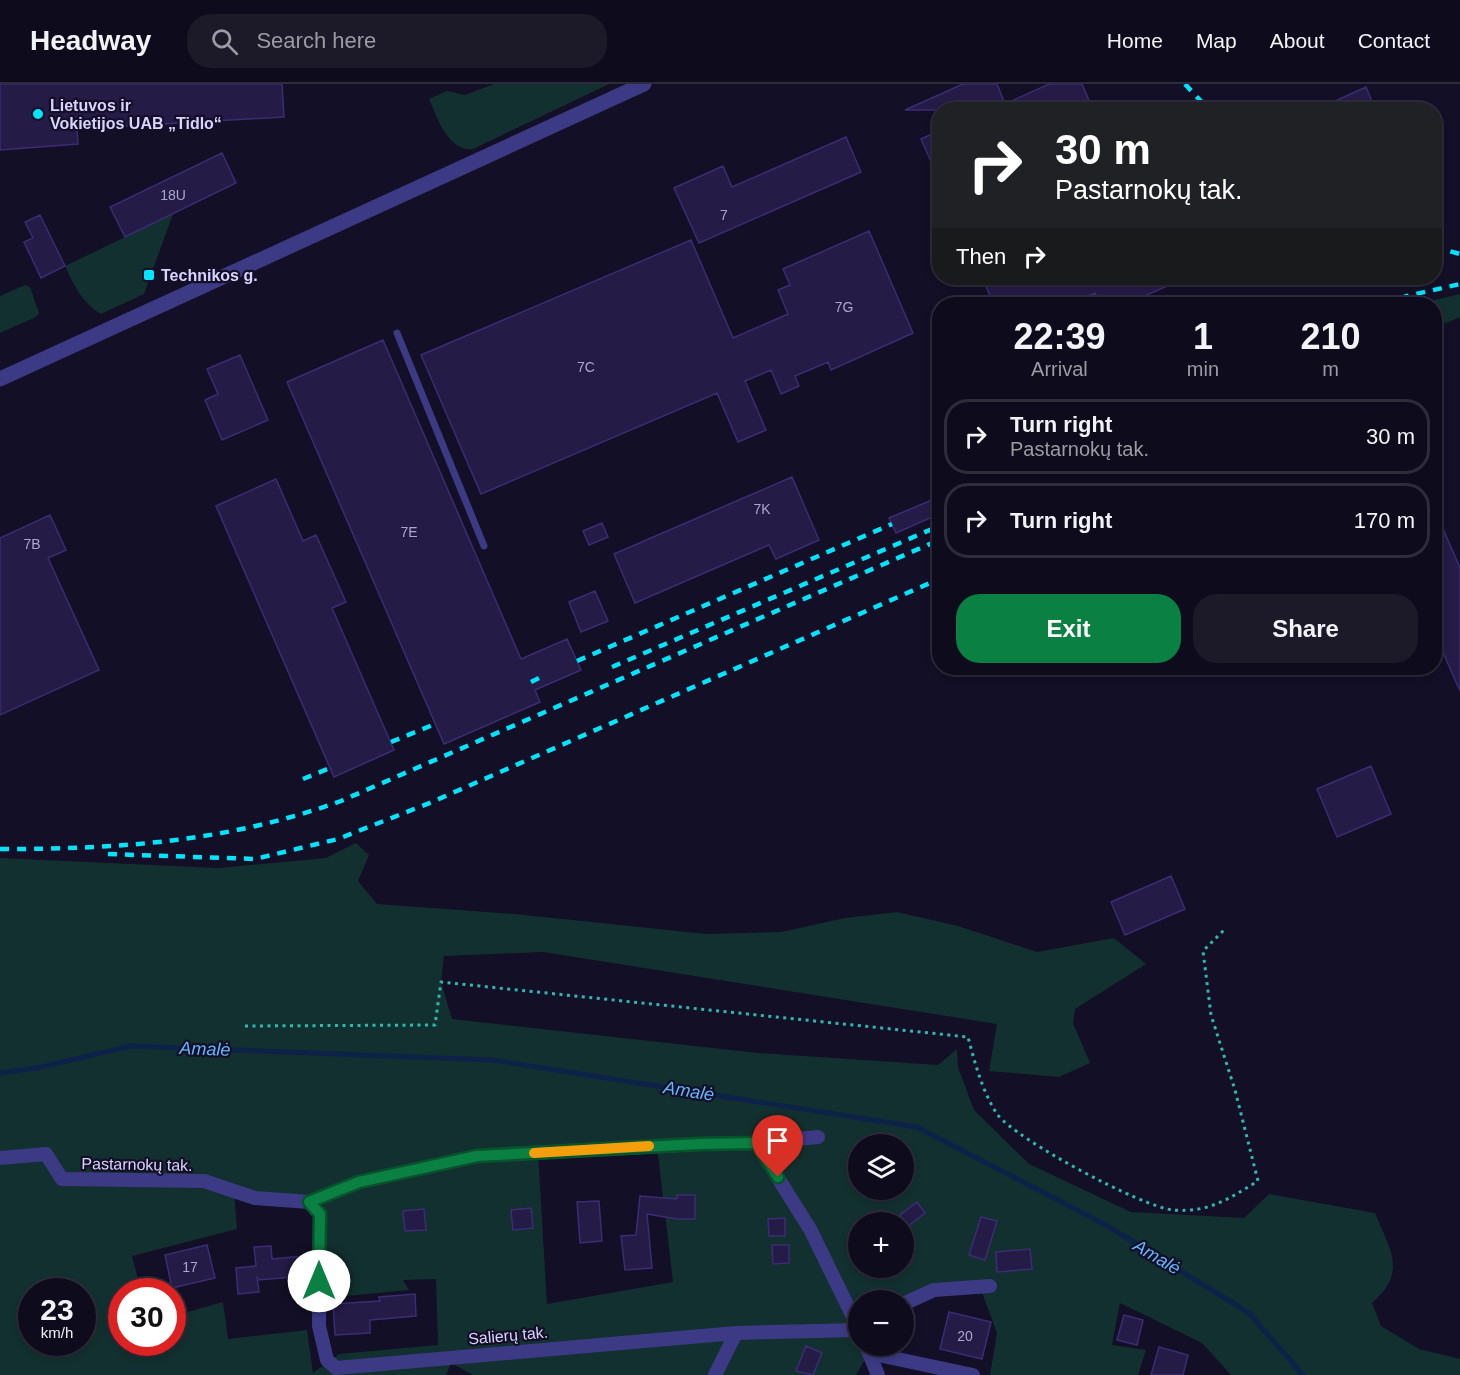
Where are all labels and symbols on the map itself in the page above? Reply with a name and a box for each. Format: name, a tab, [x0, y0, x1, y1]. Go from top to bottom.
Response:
place label: Lietuvos ir Vokietijos UAB „Tidlo“	[50, 97, 222, 132]
marker: Lietuvos ir Vokietijos UAB „Tidlo“	[31, 107, 45, 121]
house number: 18U	[160, 187, 186, 203]
house number: 7	[720, 207, 728, 223]
place label: Technikos g.	[161, 267, 258, 284]
marker: Technikos g.	[142, 268, 156, 282]
house number: 7G	[835, 299, 853, 315]
house number: 7C	[577, 359, 595, 375]
house number: 7K	[753, 501, 771, 517]
house number: 7E	[400, 524, 418, 540]
house number: 7B	[23, 536, 41, 552]
water label: Amalė	[178, 1038, 231, 1060]
water label: Amalė	[661, 1077, 716, 1105]
pin	[752, 1115, 803, 1177]
street label: Pastarnokų tak.	[81, 1155, 193, 1174]
water label: Amalė	[1129, 1235, 1184, 1279]
position arrow	[287, 1249, 351, 1313]
house number: 17	[182, 1259, 198, 1275]
speed limit sign: 30	[108, 1278, 186, 1356]
street label: Salierų tak.	[467, 1324, 549, 1347]
house number: 20	[957, 1328, 973, 1344]

